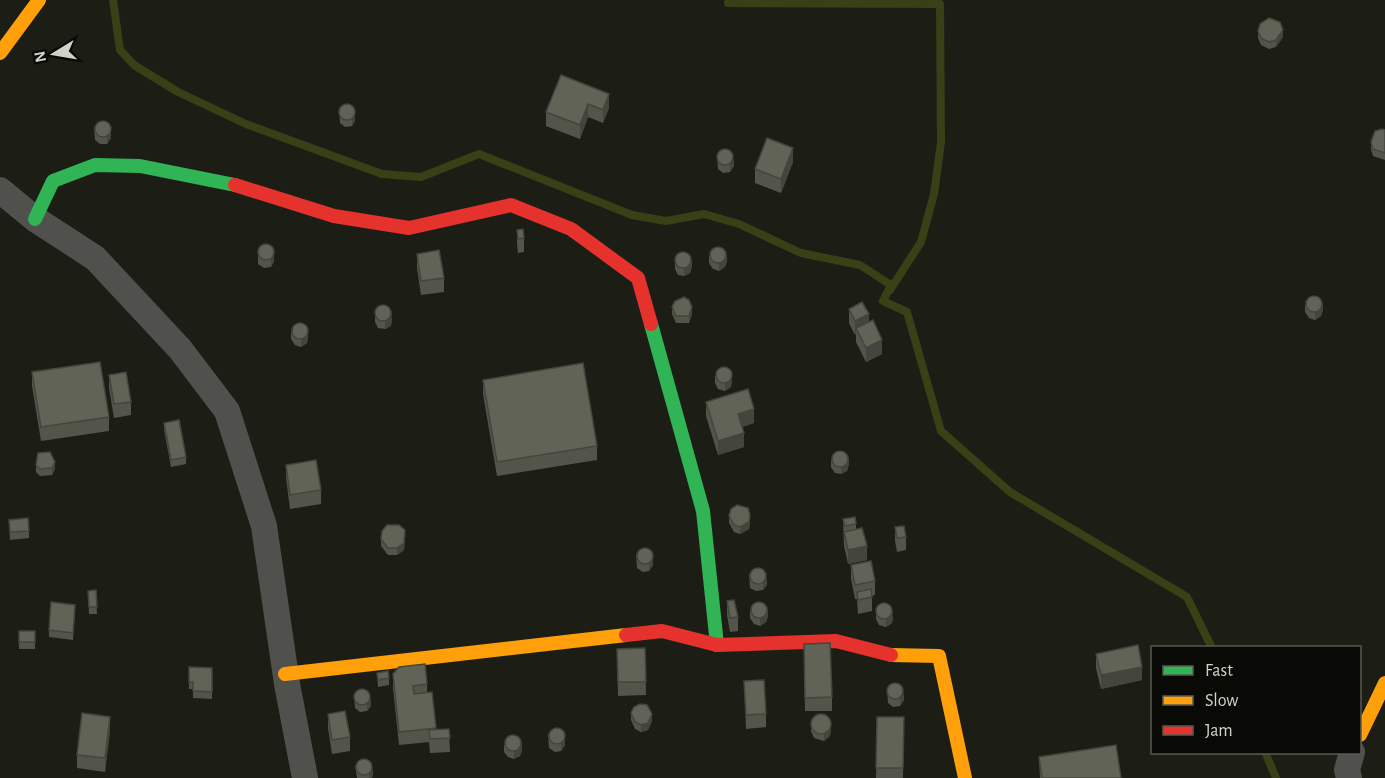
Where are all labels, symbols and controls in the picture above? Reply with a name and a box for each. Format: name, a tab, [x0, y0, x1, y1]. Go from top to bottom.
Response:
north arrow	[24, 24, 84, 84]
text: N	[31, 50, 49, 64]
legend	[1151, 646, 1361, 754]
text: Fast	[1205, 662, 1233, 680]
text: Slow	[1205, 692, 1238, 710]
text: Jam	[1205, 722, 1233, 740]

